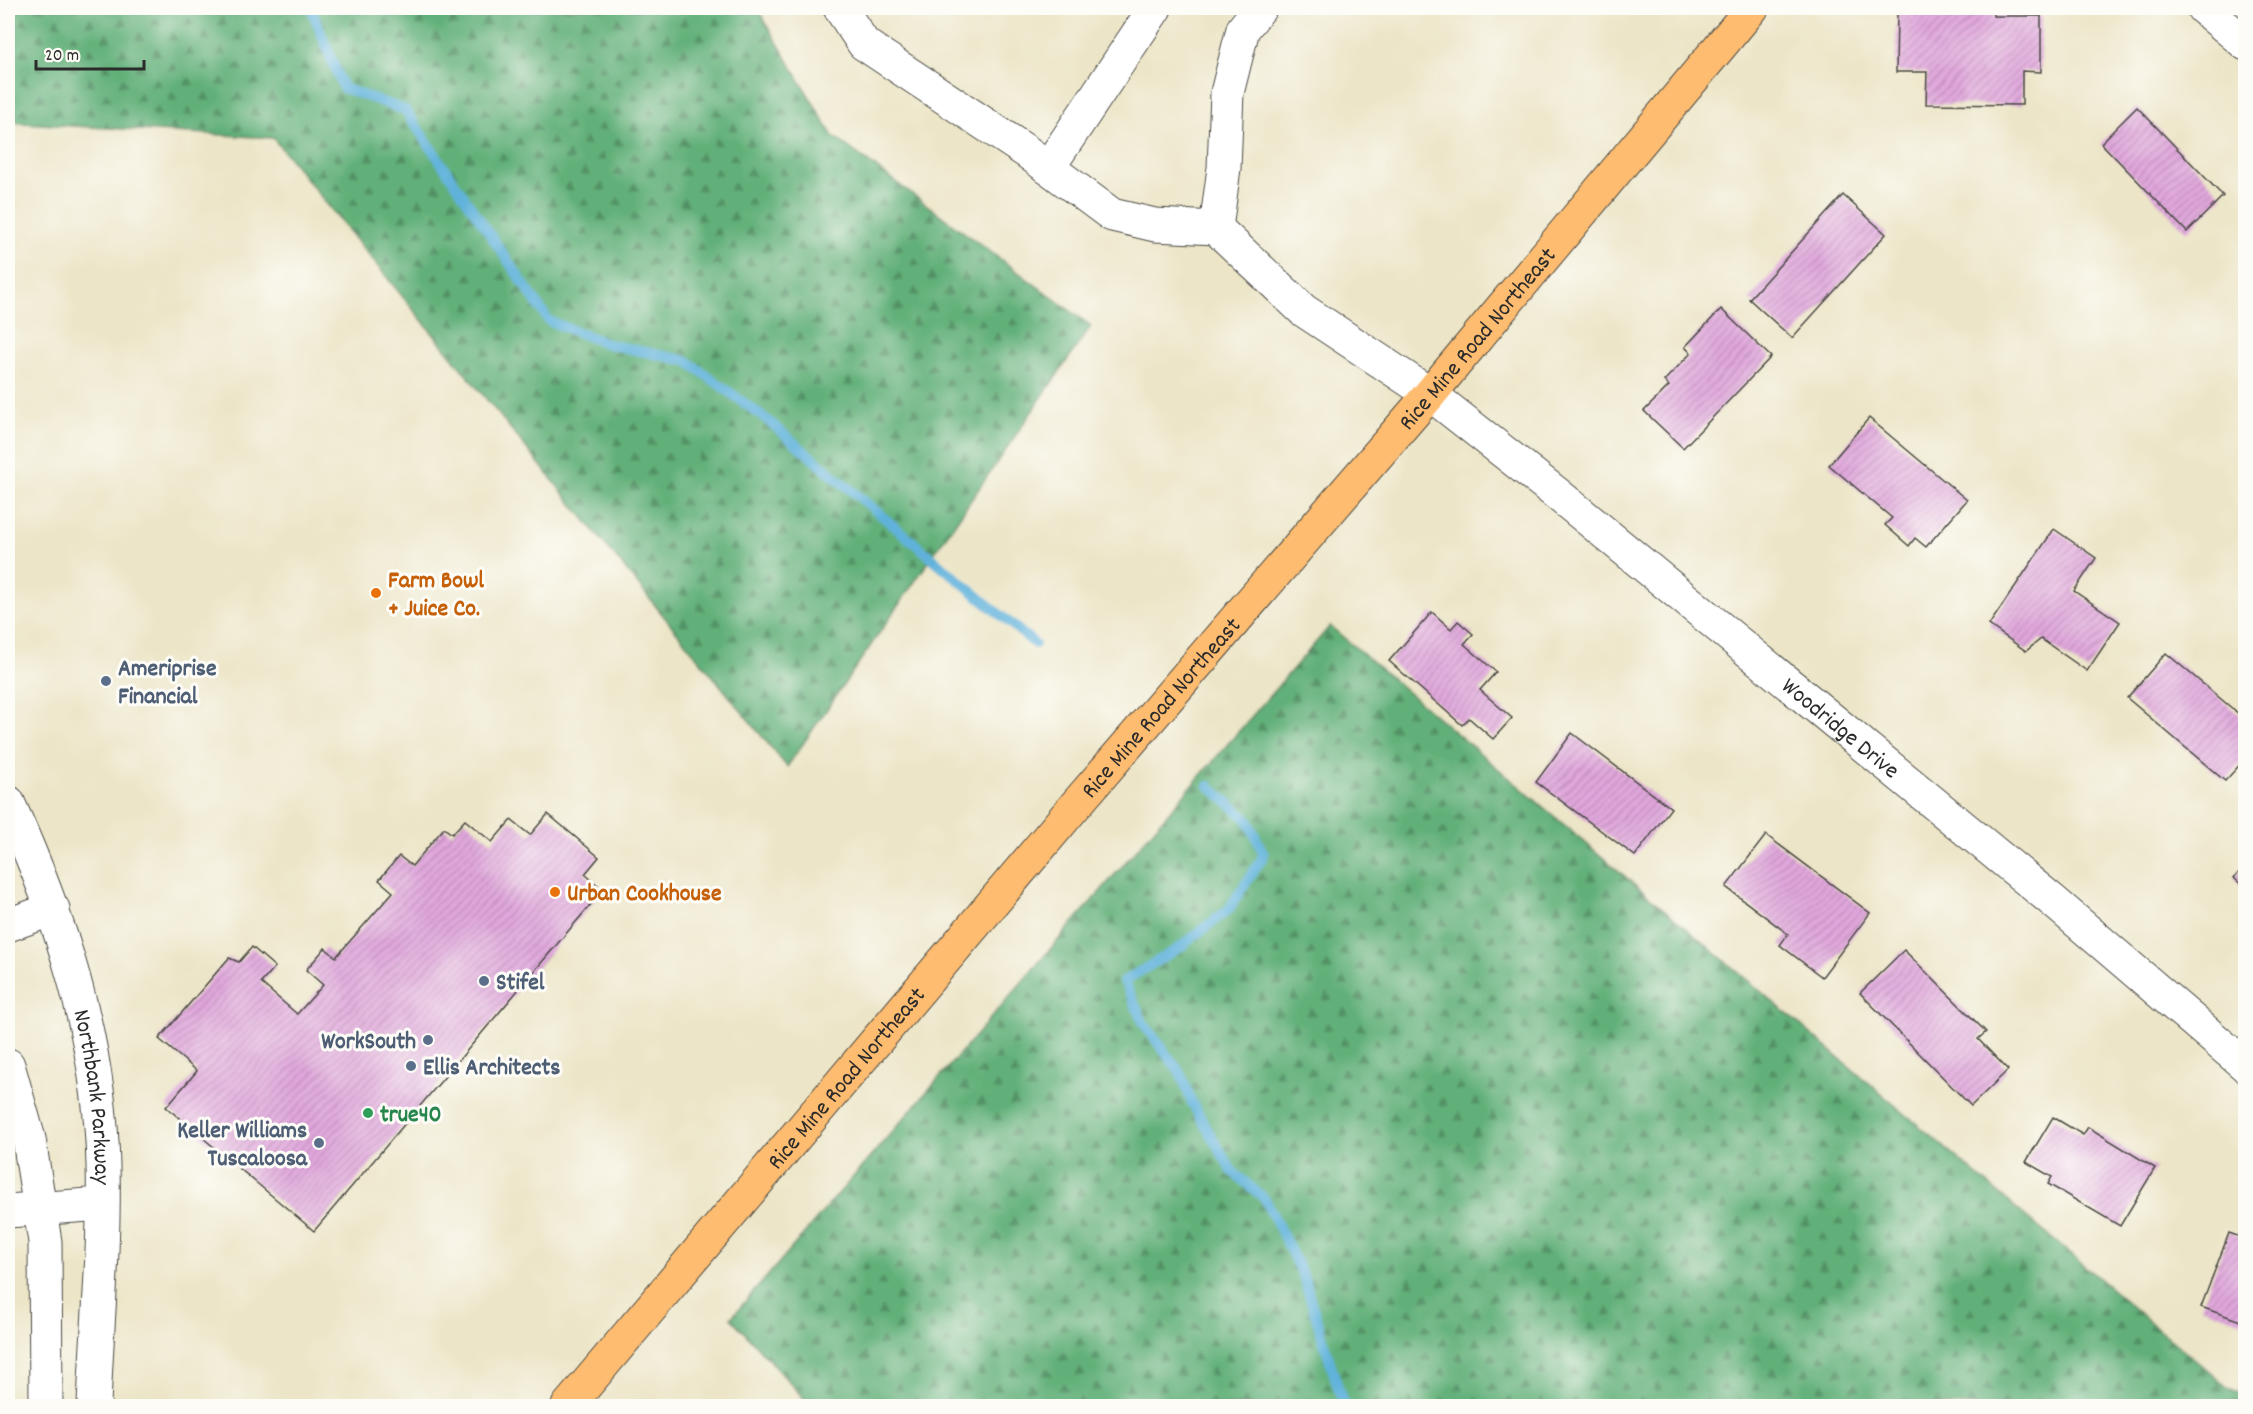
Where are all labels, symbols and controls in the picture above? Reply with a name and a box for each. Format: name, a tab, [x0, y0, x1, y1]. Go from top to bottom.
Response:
scale bar	[36, 33, 144, 71]
text: 20 m	[45, 44, 79, 69]
street label: Rice Mine Road Northeast	[1392, 241, 1566, 439]
place label: Farm Bowl + Juice Co.	[388, 565, 484, 627]
marker: Farm Bowl + Juice Co.	[369, 586, 383, 600]
street label: Rice Mine Road Northeast	[1074, 611, 1250, 807]
place label: Ameriprise Financial	[118, 653, 217, 715]
street label: Woodridge Drive	[1773, 671, 1906, 788]
marker: Ameriprise Financial	[99, 674, 113, 688]
place label: Urban Cookhouse	[567, 878, 722, 912]
marker: Urban Cookhouse	[548, 885, 562, 899]
place label: Stifel	[496, 967, 545, 1001]
marker: Stifel	[477, 974, 491, 988]
street label: Rice Mine Road Northeast	[761, 980, 935, 1178]
street label: Northbank Parkway	[62, 1006, 117, 1186]
place label: WorkSouth	[321, 1026, 416, 1060]
marker: WorkSouth	[421, 1033, 435, 1047]
place label: Ellis Architects	[423, 1052, 560, 1086]
marker: Ellis Architects	[404, 1059, 418, 1073]
place label: true40	[380, 1099, 442, 1133]
marker: true40	[361, 1106, 375, 1120]
place label: Keller Williams Tuscaloosa	[177, 1115, 308, 1177]
marker: Keller Williams Tuscaloosa	[312, 1136, 326, 1150]

